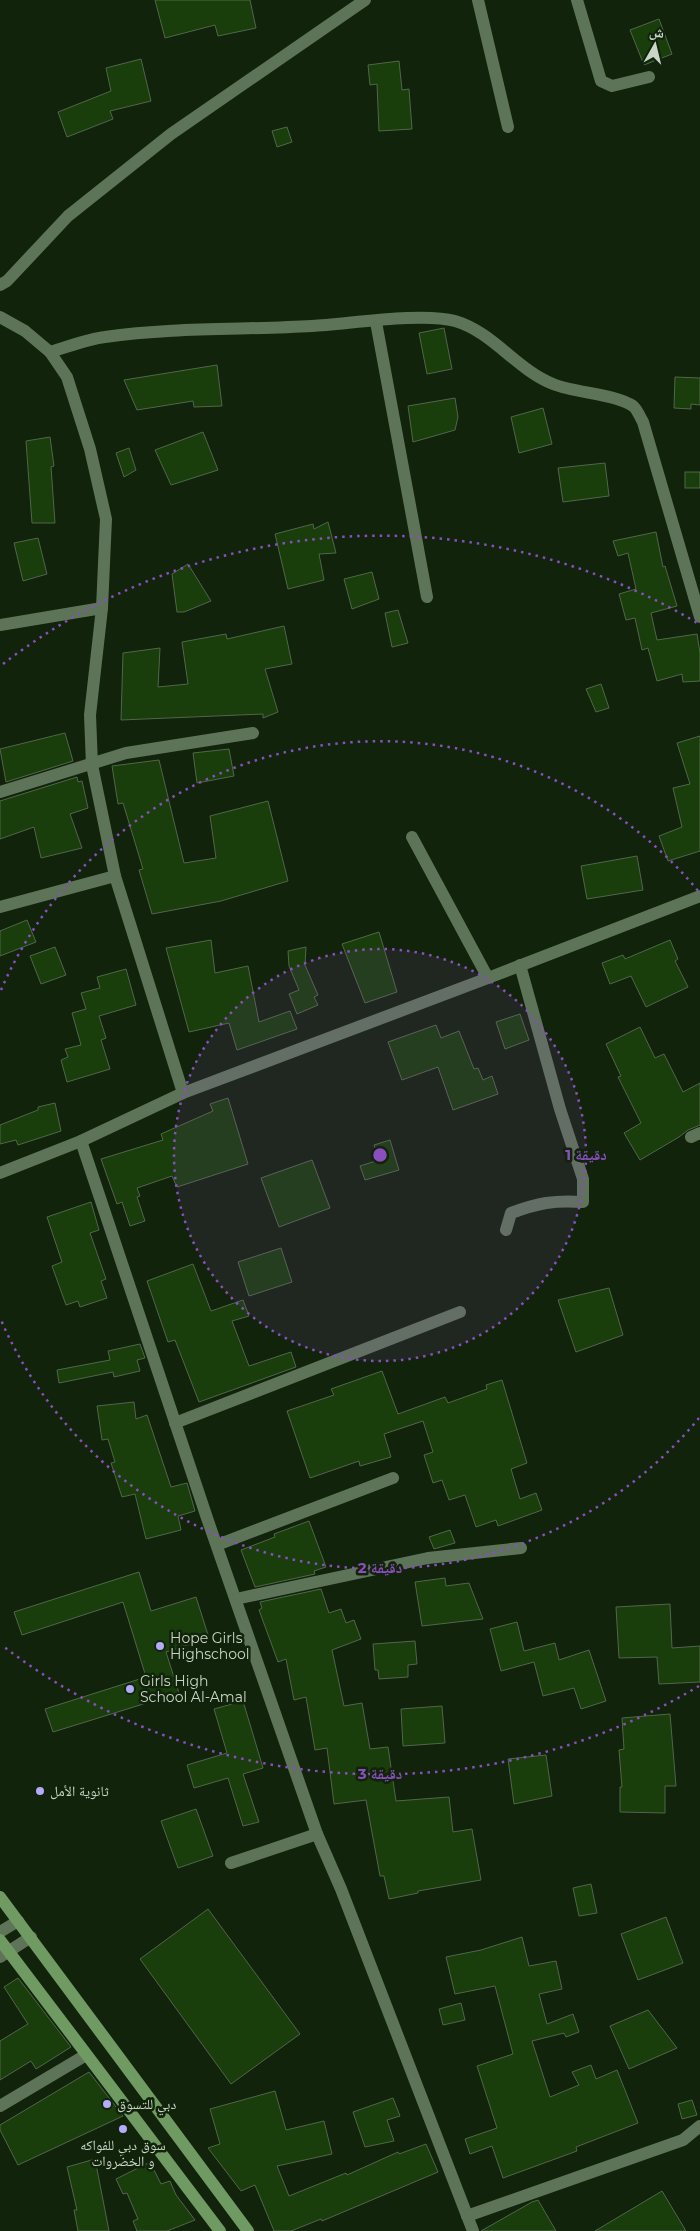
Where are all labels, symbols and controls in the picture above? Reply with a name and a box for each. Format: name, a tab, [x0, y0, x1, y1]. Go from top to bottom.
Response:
north arrow	[630, 20, 680, 70]
text: ش	[648, 22, 666, 42]
text: 1 دقيقة	[565, 1145, 607, 1164]
centre of rings	[371, 1146, 389, 1164]
text: 2 دقيقة	[358, 1558, 402, 1577]
place label: Hope Girls Highschool	[170, 1629, 250, 1663]
marker: Hope Girls Highschool	[154, 1640, 166, 1652]
place label: Girls High School Al-Amal	[140, 1672, 247, 1706]
marker: Girls High School Al-Amal	[124, 1683, 136, 1695]
text: 3 دقيقة	[357, 1764, 402, 1783]
place label: ثانوية الأمل	[50, 1782, 109, 1800]
marker: ثانوية الأمل	[34, 1785, 46, 1797]
place label: دبي للتسوق	[117, 2095, 176, 2116]
marker: دبي للتسوق	[101, 2098, 113, 2110]
marker: سوق دبي للفواكه و الخضروات	[117, 2123, 129, 2135]
place label: سوق دبي للفواكه و الخضروات	[80, 2136, 166, 2170]

